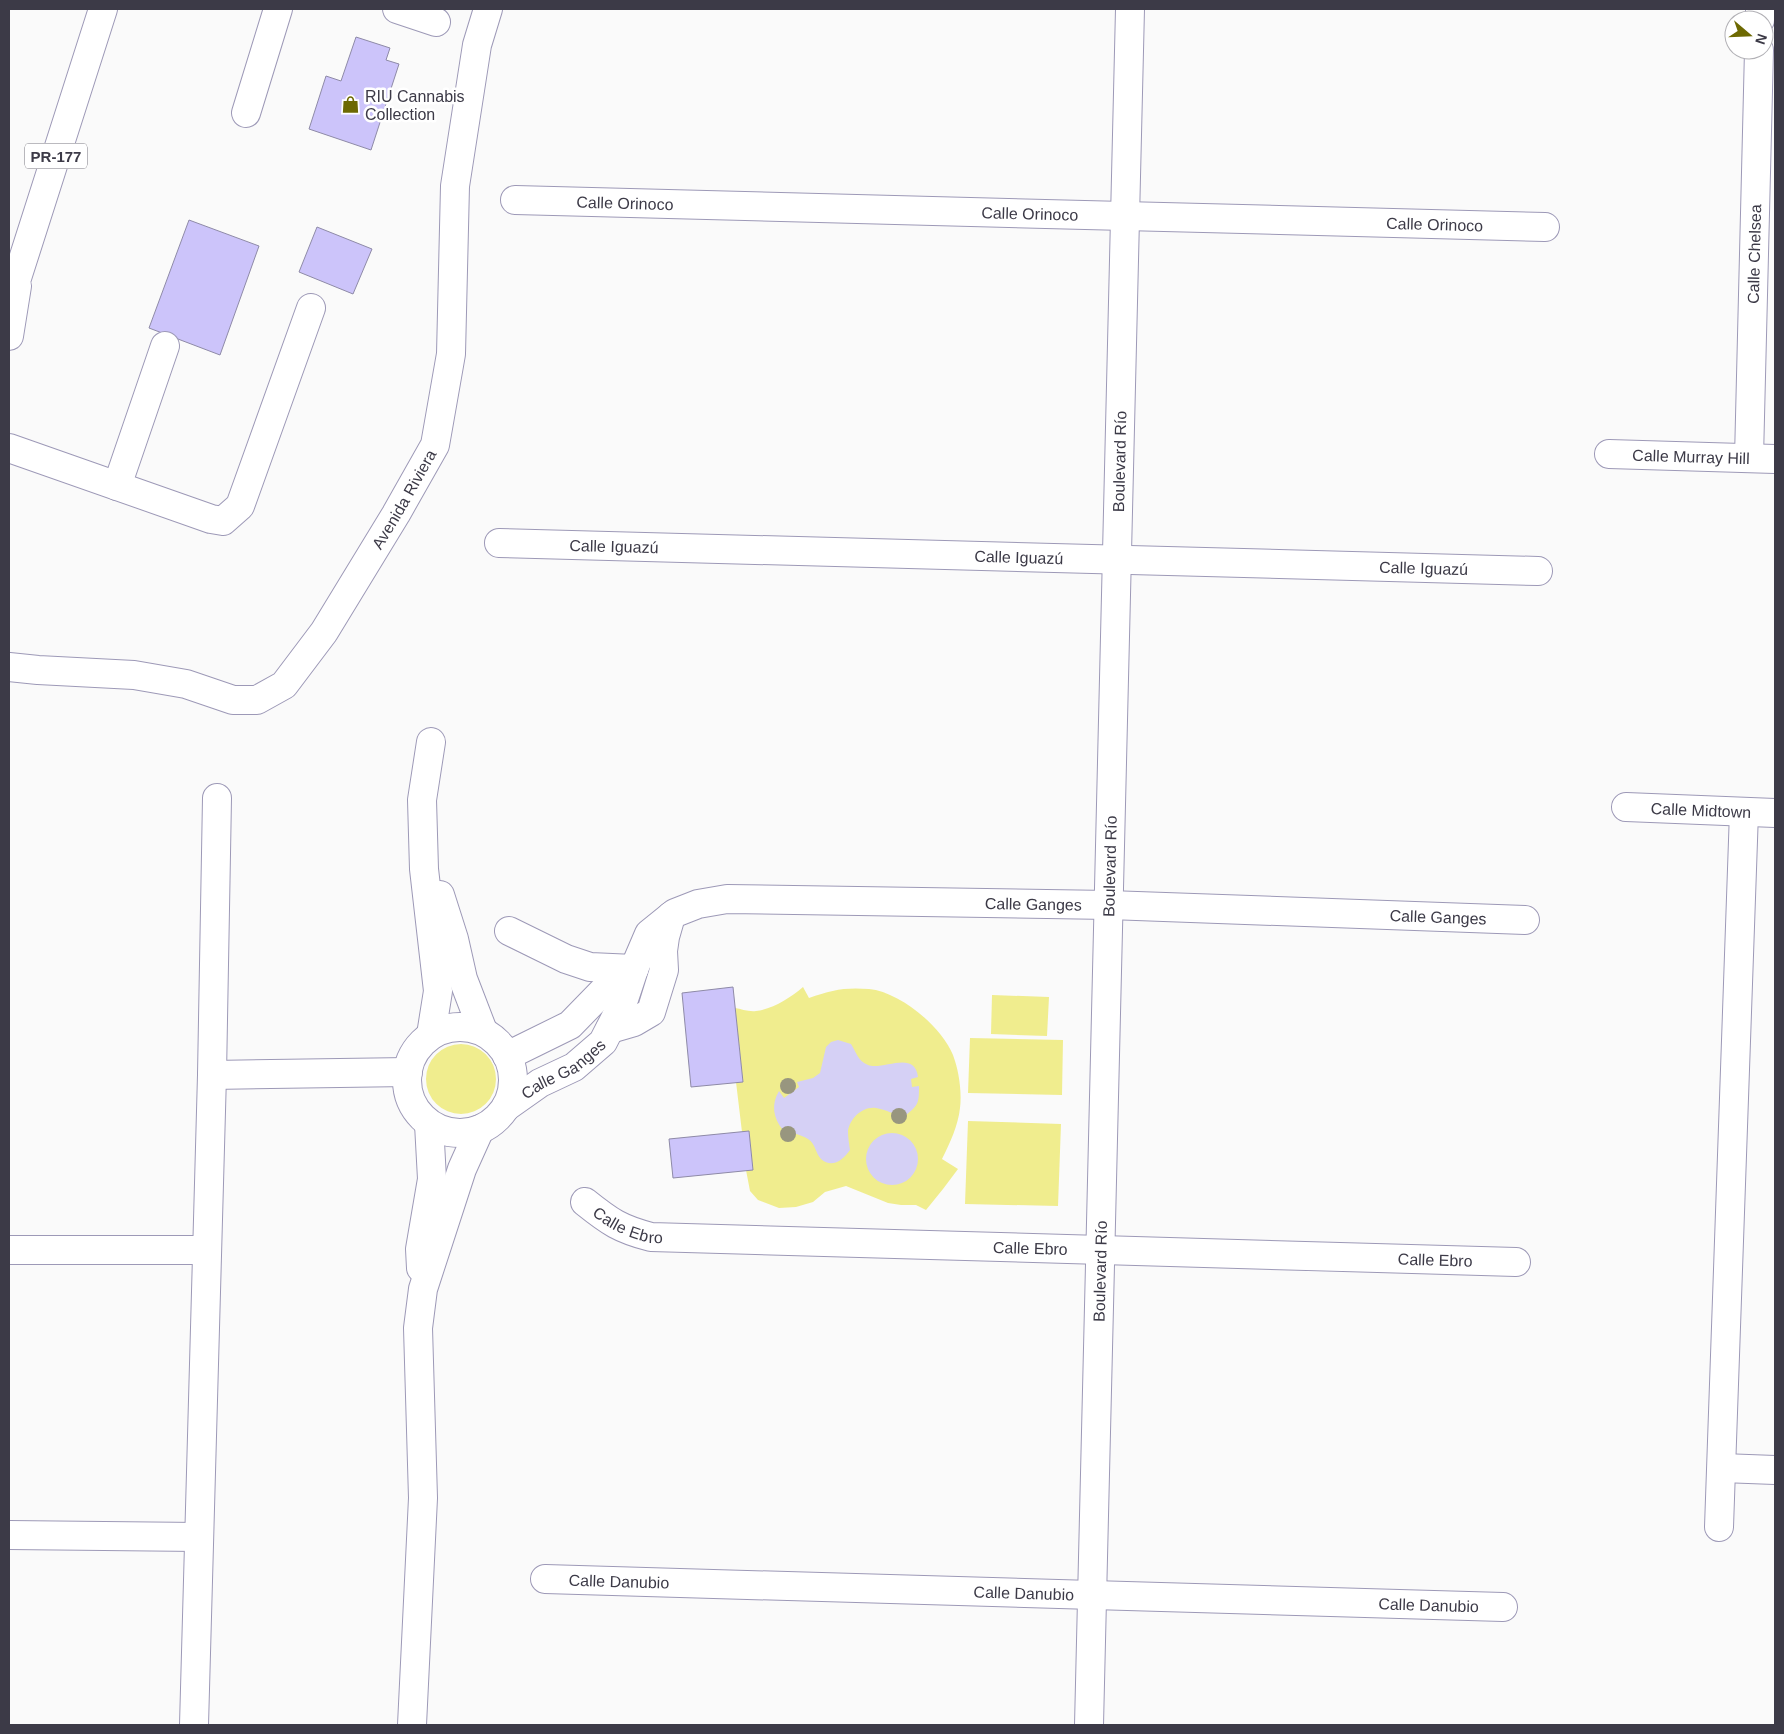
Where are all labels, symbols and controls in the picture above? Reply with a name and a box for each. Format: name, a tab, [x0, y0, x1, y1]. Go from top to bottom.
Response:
north arrow	[1724, 10, 1774, 60]
text: N	[1752, 32, 1771, 47]
place label: RIU Cannabis Collection	[365, 88, 465, 123]
shop icon: RIU Cannabis Collection	[341, 95, 361, 115]
road number: PR-177	[25, 144, 87, 168]
street label: Calle Orinoco	[576, 193, 674, 213]
street label: Calle Orinoco	[981, 204, 1079, 223]
street label: Calle Chelsea	[1744, 204, 1764, 304]
street label: Calle Orinoco	[1386, 214, 1483, 234]
street label: Boulevard Río	[1109, 410, 1129, 512]
street label: Avenida Riviera	[368, 446, 439, 552]
street label: Calle Murray Hill	[1632, 446, 1750, 467]
street label: Calle Iguazú	[569, 536, 659, 556]
street label: Calle Iguazú	[974, 547, 1064, 567]
street label: Calle Iguazú	[1379, 558, 1468, 578]
street label: Calle Midtown	[1650, 800, 1752, 821]
street label: Boulevard Río	[1100, 815, 1119, 917]
street label: Calle Ganges	[985, 895, 1082, 913]
street label: Calle Ganges	[1389, 907, 1487, 927]
street label: Calle Ganges	[518, 1036, 609, 1102]
street label: Calle Ebro	[590, 1203, 663, 1246]
street label: Boulevard Río	[1090, 1220, 1110, 1322]
street label: Calle Ebro	[993, 1238, 1068, 1258]
street label: Calle Ebro	[1398, 1250, 1473, 1269]
street label: Calle Danubio	[568, 1571, 670, 1591]
street label: Calle Danubio	[973, 1583, 1074, 1603]
street label: Calle Danubio	[1378, 1595, 1479, 1615]

